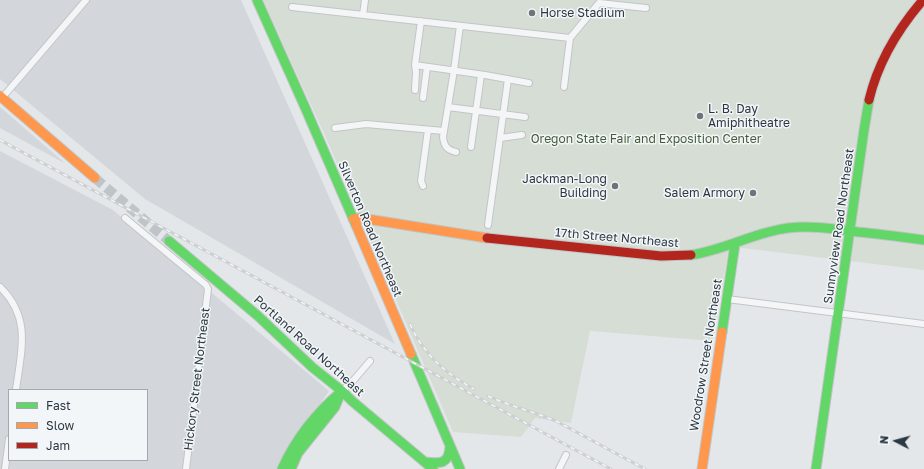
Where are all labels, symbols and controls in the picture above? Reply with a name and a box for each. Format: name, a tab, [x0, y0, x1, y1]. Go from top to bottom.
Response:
place label: Horse Stadium	[540, 6, 625, 20]
marker: Horse Stadium	[527, 8, 537, 18]
place label: L. B. Day Amiphitheatre	[708, 102, 790, 130]
marker: L. B. Day Amiphitheatre	[695, 111, 705, 121]
park label: Oregon State Fair and Exposition Center	[531, 132, 761, 146]
street label: Sunnyview Road Northeast	[821, 147, 857, 305]
street label: Silverton Road Northeast	[335, 159, 405, 299]
place label: Jackman-Long Building	[522, 172, 607, 200]
marker: Jackman-Long Building	[610, 181, 620, 191]
place label: Salem Armory	[664, 186, 745, 200]
marker: Salem Armory	[748, 188, 758, 198]
street label: 17th Street Northeast	[555, 225, 679, 251]
street label: Woodrow Street Northeast	[687, 278, 725, 432]
street label: Portland Road Northeast	[251, 293, 367, 399]
street label: Hickory Street Northeast	[181, 307, 213, 451]
legend	[8, 389, 148, 461]
text: Fast	[46, 398, 71, 413]
text: Slow	[46, 418, 74, 433]
north arrow	[876, 421, 916, 461]
text: N	[877, 435, 890, 445]
text: Jam	[46, 438, 70, 453]

